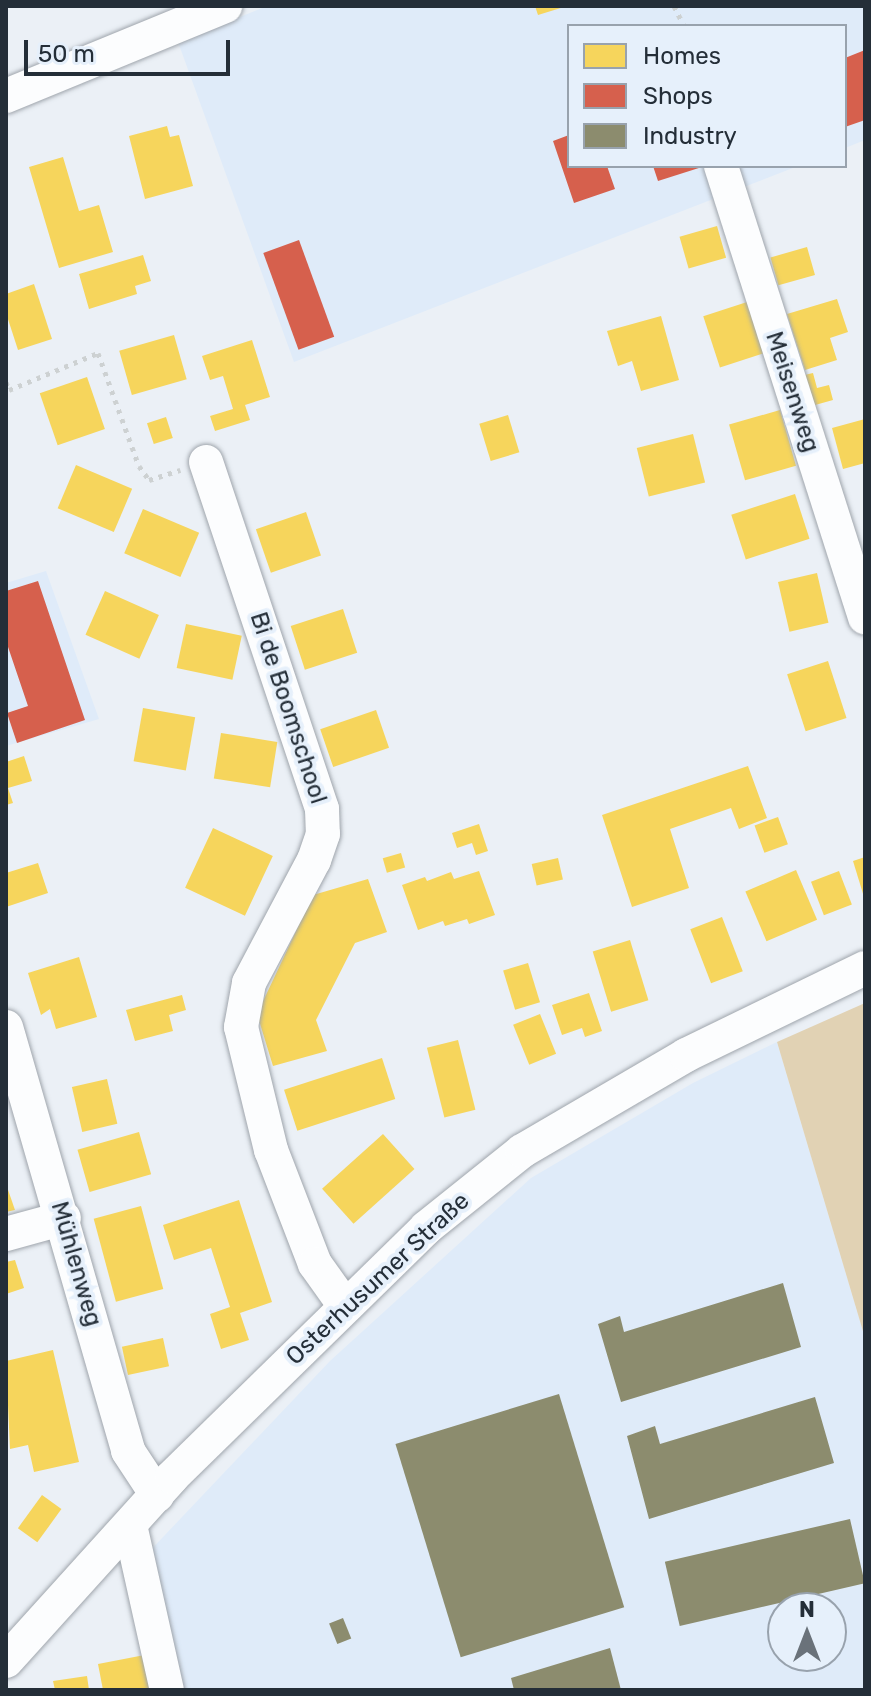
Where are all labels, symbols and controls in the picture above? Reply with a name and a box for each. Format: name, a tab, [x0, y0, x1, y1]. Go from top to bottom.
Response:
scale bar	[28, 24, 234, 74]
legend	[567, 24, 847, 168]
text: 50 m	[38, 40, 95, 68]
text: Homes	[643, 42, 721, 70]
text: Shops	[643, 82, 713, 110]
text: Industry	[643, 122, 737, 150]
street label: Meisenweg	[759, 328, 825, 456]
street label: Bi de Boomschool	[243, 609, 333, 807]
street label: Osterhusumer Straße	[280, 1187, 476, 1371]
street label: Mühlenweg	[44, 1198, 108, 1330]
north arrow	[767, 1592, 847, 1672]
text: N	[799, 1596, 815, 1623]

